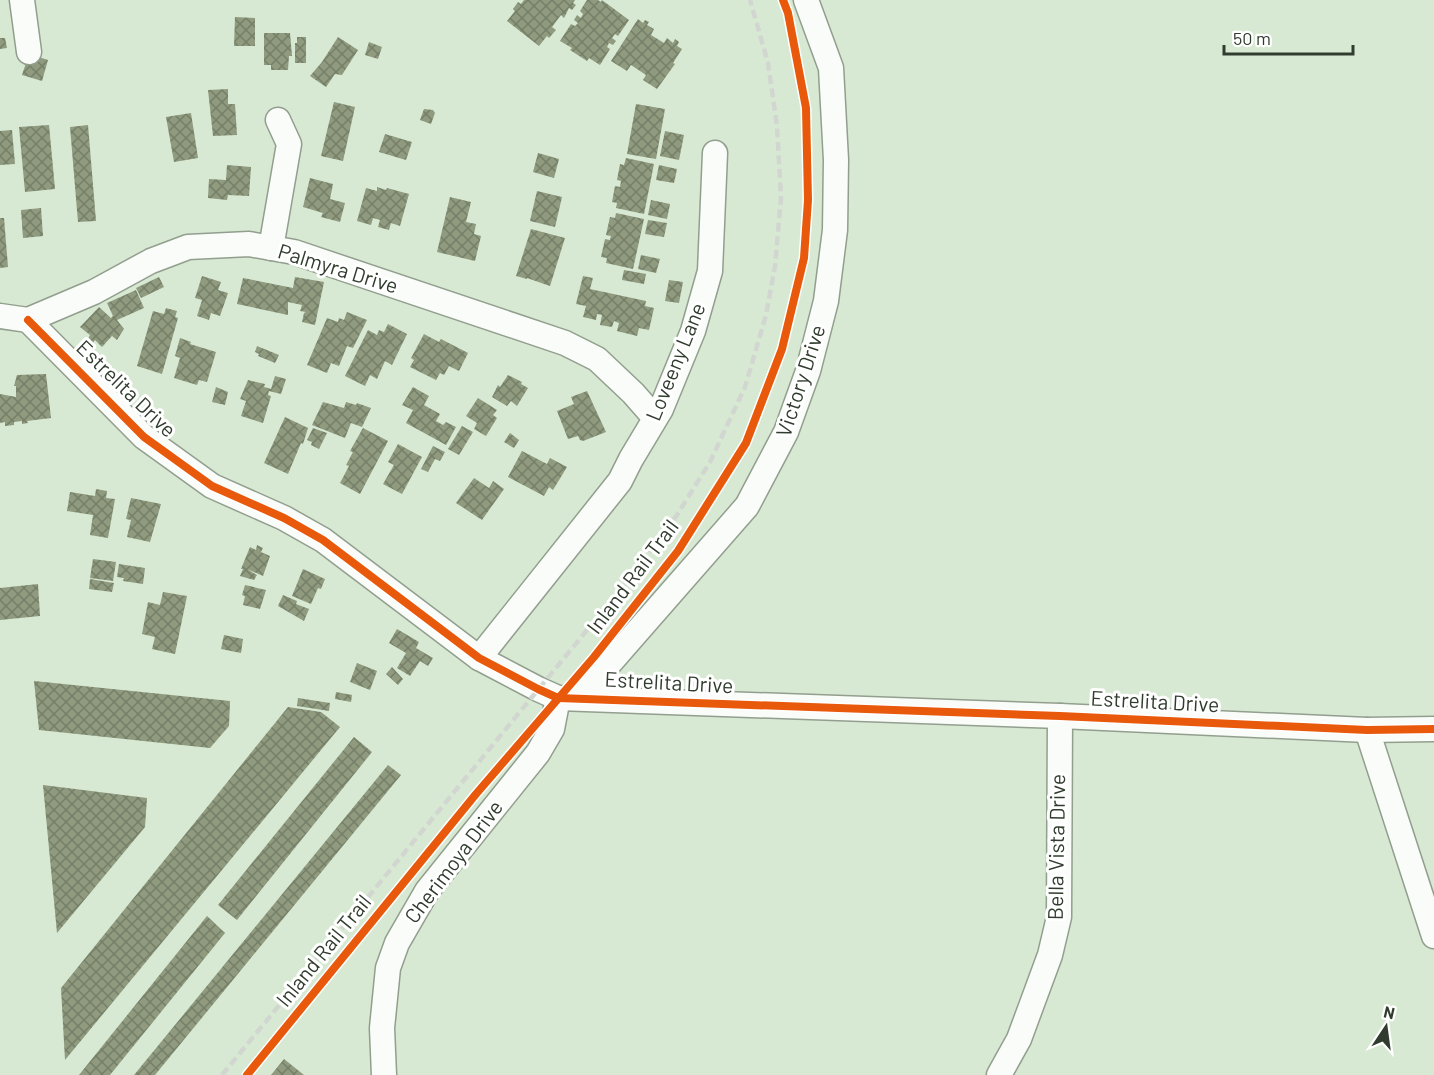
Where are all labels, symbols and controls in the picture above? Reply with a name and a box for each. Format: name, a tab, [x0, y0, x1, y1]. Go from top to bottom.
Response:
scale bar	[1224, 18, 1353, 56]
text: 50 m	[1233, 27, 1271, 49]
street label: Palmyra Drive	[275, 237, 401, 298]
street label: Loveeny Lane	[640, 299, 710, 424]
street label: Victory Drive	[770, 321, 829, 440]
street label: Estrelita Drive	[72, 334, 182, 442]
street label: Inland Rail Trail	[581, 514, 683, 638]
street label: Estrelita Drive	[604, 666, 734, 697]
street label: Estrelita Drive	[1090, 685, 1220, 716]
street label: Bella Vista Drive	[1042, 774, 1069, 920]
street label: Cherimoya Drive	[398, 795, 507, 928]
street label: Inland Rail Trail	[270, 889, 375, 1011]
north arrow	[1356, 997, 1416, 1057]
text: N	[1382, 1001, 1397, 1022]

